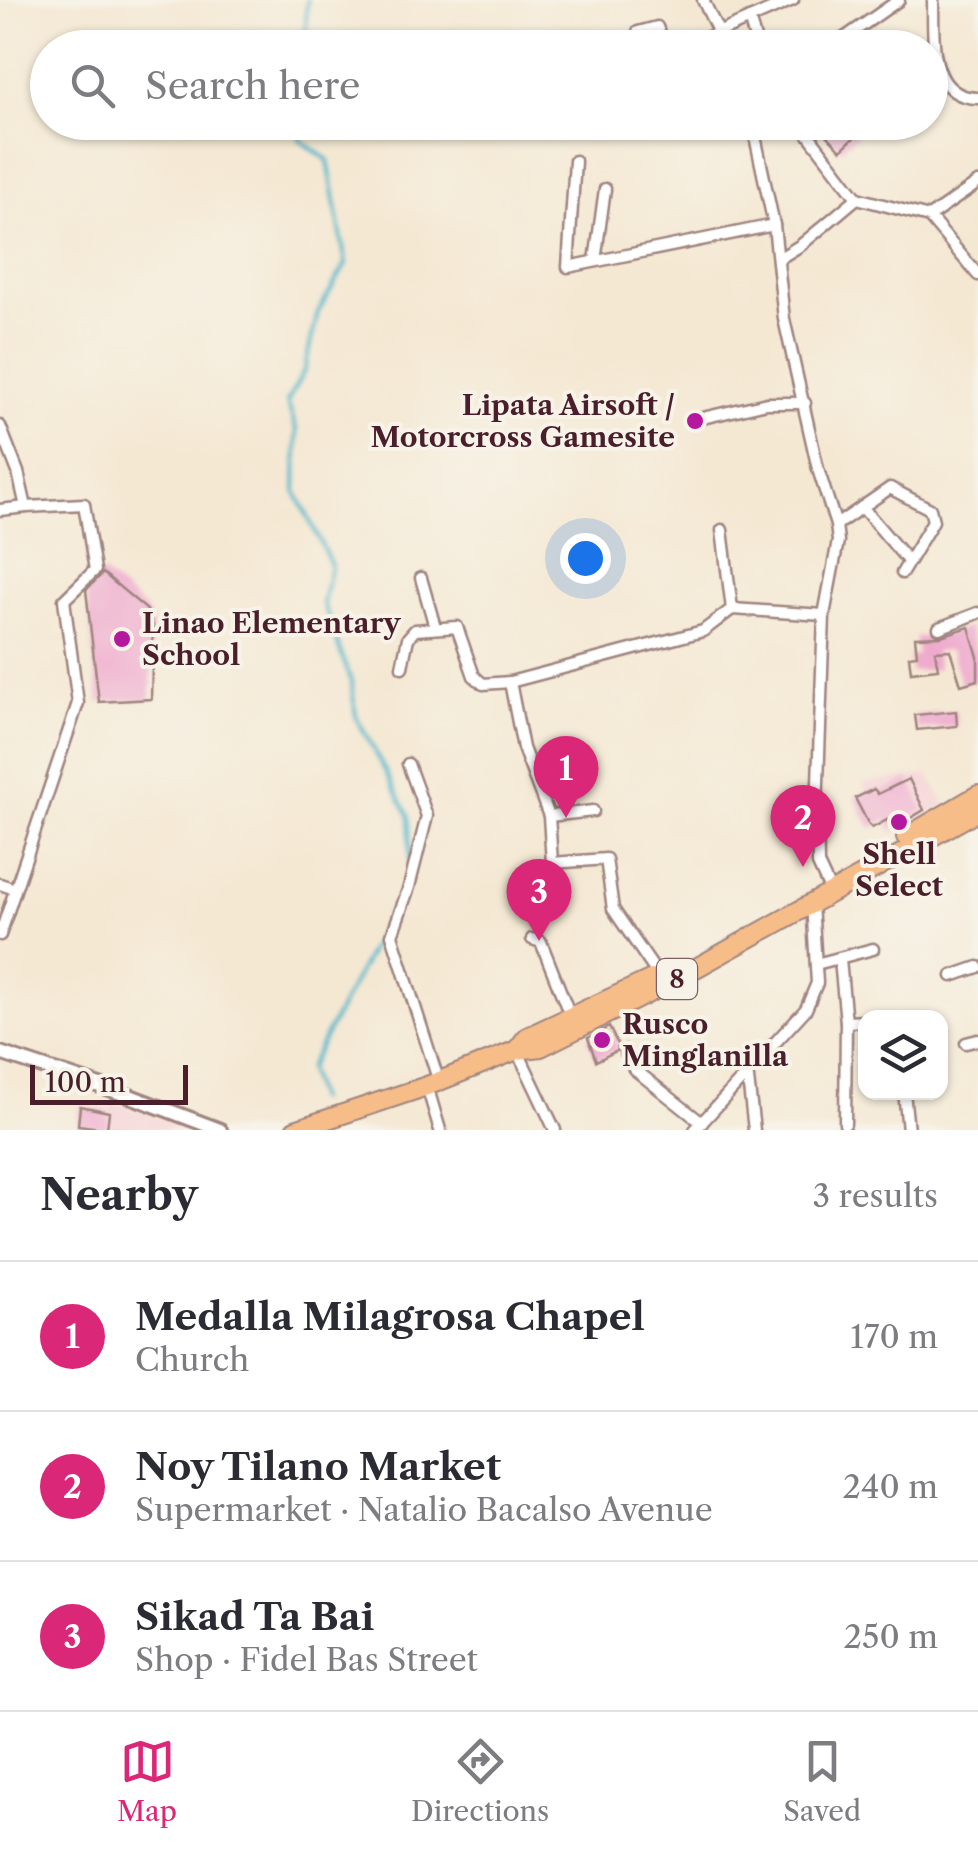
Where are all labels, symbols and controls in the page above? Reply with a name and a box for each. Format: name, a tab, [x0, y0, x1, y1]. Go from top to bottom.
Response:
search box	[30, 30, 948, 140]
icon: search	[65, 58, 120, 113]
text: Search here	[145, 62, 360, 109]
place label: Lipata Airsoft / Motorcross Gamesite	[371, 388, 675, 454]
marker: Lipata Airsoft / Motorcross Gamesite	[684, 410, 706, 432]
your location	[560, 533, 611, 584]
place label: Linao Elementary School	[142, 606, 401, 672]
marker: Linao Elementary School	[111, 628, 133, 650]
pin: 1	[534, 736, 598, 818]
pin: 2	[770, 784, 836, 867]
marker: Shell Select	[888, 811, 910, 833]
place label: Shell Select	[855, 837, 944, 903]
pin: 3	[506, 858, 572, 941]
road number: 8	[657, 959, 697, 999]
place label: Rusco Minglanilla	[622, 1007, 789, 1073]
map controls	[858, 1010, 948, 1100]
button: layers	[858, 1010, 948, 1100]
marker: Rusco Minglanilla	[591, 1029, 613, 1051]
scale bar	[30, 1060, 188, 1104]
text: 100 m	[45, 1065, 126, 1099]
text: Nearby	[40, 1169, 198, 1221]
text: 3 results	[812, 1176, 938, 1215]
text: Medalla Milagrosa Chapel	[135, 1293, 645, 1340]
text: 1	[65, 1317, 80, 1356]
text: 170 m	[850, 1317, 938, 1356]
text: Church	[135, 1340, 249, 1379]
text: Noy Tilano Market	[135, 1443, 501, 1490]
text: 2	[63, 1467, 82, 1506]
text: 240 m	[842, 1467, 938, 1506]
text: Supermarket · Natalio Bacalso Avenue	[135, 1490, 713, 1529]
text: Sikad Ta Bai	[135, 1593, 374, 1640]
text: 3	[63, 1617, 82, 1656]
text: 250 m	[844, 1617, 938, 1656]
text: Shop · Fidel Bas Street	[135, 1640, 478, 1679]
tab: Map	[117, 1734, 177, 1828]
tab: Directions	[411, 1734, 549, 1828]
tab: Saved	[783, 1734, 861, 1828]

